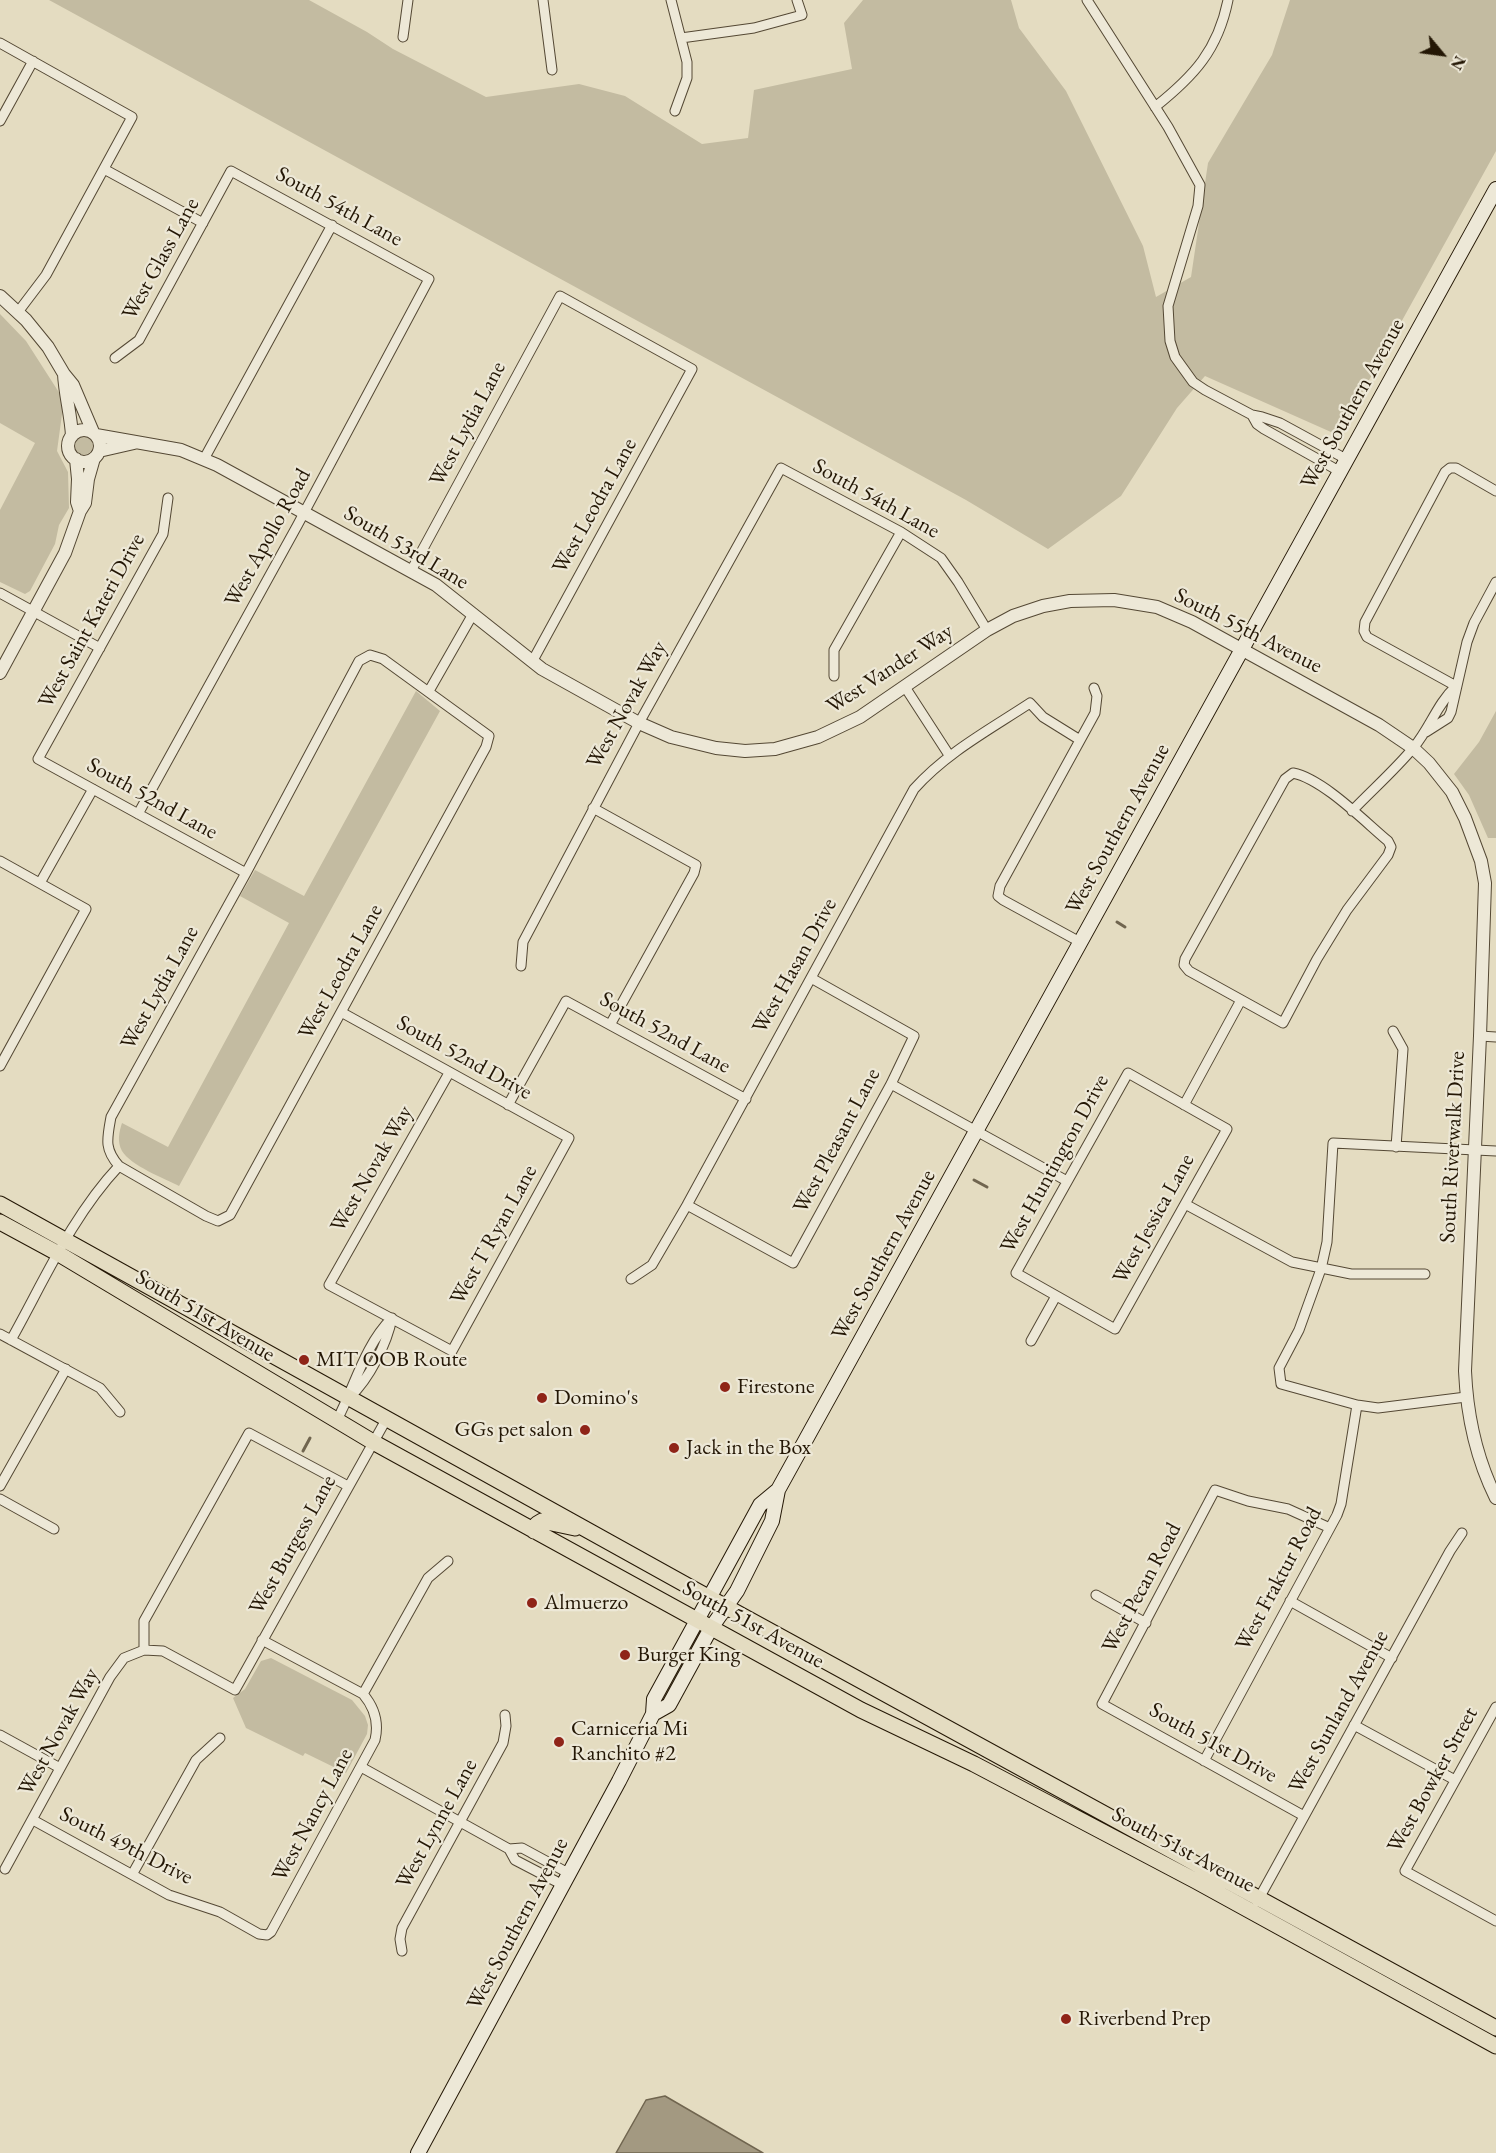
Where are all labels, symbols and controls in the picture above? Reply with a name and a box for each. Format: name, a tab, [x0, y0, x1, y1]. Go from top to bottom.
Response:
north arrow	[1412, 24, 1472, 84]
text: N	[1446, 52, 1471, 74]
street label: South 54th Lane	[271, 161, 407, 253]
street label: West Glass Lane	[117, 193, 205, 325]
street label: West Southern Avenue	[1295, 314, 1411, 494]
street label: West Lydia Lane	[424, 357, 512, 491]
street label: West Leodra Lane	[547, 434, 643, 578]
street label: South 54th Lane	[808, 453, 944, 545]
street label: West Apollo Road	[219, 464, 317, 612]
street label: South 53rd Lane	[339, 500, 473, 596]
street label: West Saint Kateri Drive	[33, 529, 151, 713]
street label: South 55th Avenue	[1170, 582, 1326, 680]
street label: West Vander Way	[822, 618, 958, 720]
street label: West Novak Way	[581, 637, 673, 773]
street label: West Southern Avenue	[1060, 739, 1176, 919]
street label: South 52nd Lane	[82, 752, 222, 846]
street label: West Hasan Drive	[747, 894, 843, 1038]
street label: West Leodra Lane	[293, 900, 389, 1044]
street label: West Lydia Lane	[115, 922, 205, 1054]
street label: South 52nd Lane	[595, 986, 735, 1080]
street label: South 52nd Drive	[392, 1010, 536, 1106]
street label: South Riverwalk Drive	[1435, 1050, 1471, 1244]
street label: West Pleasant Lane	[788, 1064, 886, 1218]
street label: West Huntington Drive	[995, 1070, 1115, 1258]
street label: West Novak Way	[325, 1101, 419, 1237]
street label: West Jessica Lane	[1107, 1150, 1201, 1288]
street label: West T Ryan Lane	[445, 1161, 543, 1309]
street label: West Southern Avenue	[826, 1165, 942, 1345]
street label: South 51st Avenue	[130, 1264, 280, 1368]
place label: MIT OOB Route	[316, 1347, 467, 1373]
marker: MIT OOB Route	[297, 1353, 311, 1367]
place label: Firestone	[737, 1374, 815, 1400]
marker: Firestone	[718, 1380, 732, 1394]
place label: Domino's	[554, 1385, 638, 1411]
marker: Domino's	[535, 1391, 549, 1405]
place label: GGs pet salon	[454, 1417, 573, 1443]
marker: GGs pet salon	[578, 1423, 592, 1437]
place label: Jack in the Box	[686, 1435, 811, 1461]
marker: Jack in the Box	[667, 1441, 681, 1455]
street label: West Burgess Lane	[244, 1471, 342, 1619]
street label: West Fraktur Road	[1230, 1503, 1328, 1655]
street label: West Pecan Road	[1097, 1518, 1187, 1658]
street label: South 51st Avenue	[677, 1575, 829, 1675]
place label: Almuerzo	[544, 1590, 628, 1616]
marker: Almuerzo	[525, 1596, 539, 1610]
street label: West Sunland Avenue	[1283, 1626, 1395, 1798]
place label: Burger King	[637, 1642, 740, 1668]
marker: Burger King	[618, 1648, 632, 1662]
street label: West Novak Way	[13, 1664, 105, 1800]
street label: South 51st Drive	[1145, 1697, 1281, 1789]
street label: West Bowker Street	[1382, 1703, 1484, 1857]
place label: Carniceria Mi Ranchito #2	[571, 1716, 688, 1768]
marker: Carniceria Mi Ranchito #2	[552, 1735, 566, 1749]
street label: West Nancy Lane	[267, 1744, 359, 1886]
street label: West Lynne Lane	[390, 1754, 484, 1894]
street label: South 49th Drive	[55, 1801, 197, 1891]
street label: South 51st Avenue	[1107, 1801, 1259, 1899]
street label: West Southern Avenue	[462, 1833, 574, 2015]
place label: Riverbend Prep	[1078, 2006, 1211, 2032]
marker: Riverbend Prep	[1059, 2012, 1073, 2026]

